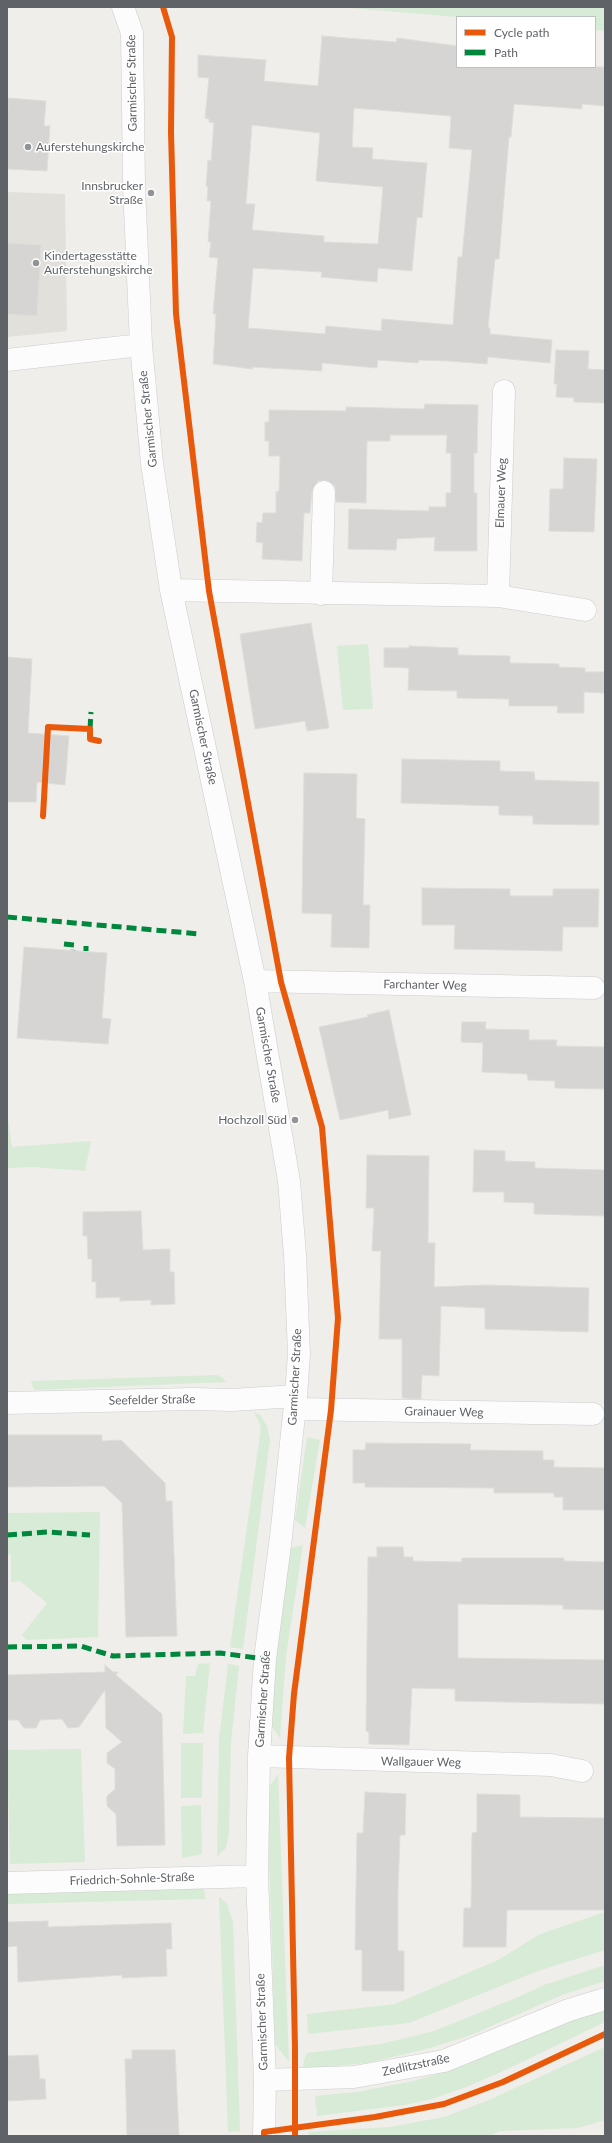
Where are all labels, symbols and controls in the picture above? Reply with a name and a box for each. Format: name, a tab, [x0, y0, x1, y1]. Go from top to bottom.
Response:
legend	[456, 16, 596, 68]
text: Cycle path	[494, 25, 549, 40]
street label: Garmischer Straße	[124, 34, 140, 132]
text: Path	[494, 45, 518, 60]
place label: Auferstehungskirche	[36, 140, 145, 154]
marker: Auferstehungskirche	[23, 142, 33, 152]
place label: Innsbrucker Straße	[81, 179, 143, 207]
marker: Innsbrucker Straße	[146, 188, 156, 198]
place label: Kindertagesstätte Auferstehungskirche	[44, 249, 153, 277]
marker: Kindertagesstätte Auferstehungskirche	[31, 258, 41, 268]
street label: Garmischer Straße	[136, 370, 160, 468]
street label: Elmauer Weg	[493, 458, 509, 528]
street label: Garmischer Straße	[186, 688, 220, 786]
street label: Farchanter Weg	[383, 977, 467, 993]
street label: Garmischer Straße	[252, 1006, 284, 1104]
place label: Hochzoll Süd	[218, 1113, 287, 1127]
marker: Hochzoll Süd	[290, 1115, 300, 1125]
street label: Garmischer Straße	[285, 1328, 305, 1426]
street label: Seefelder Straße	[108, 1392, 196, 1408]
street label: Grainauer Weg	[404, 1404, 484, 1420]
street label: Garmischer Straße	[252, 1650, 274, 1748]
street label: Wallgauer Weg	[381, 1754, 461, 1770]
street label: Friedrich-Sohnle-Straße	[69, 1870, 195, 1888]
street label: Garmischer Straße	[253, 1973, 271, 2071]
street label: Zedlitzstraße	[381, 2051, 451, 2079]

